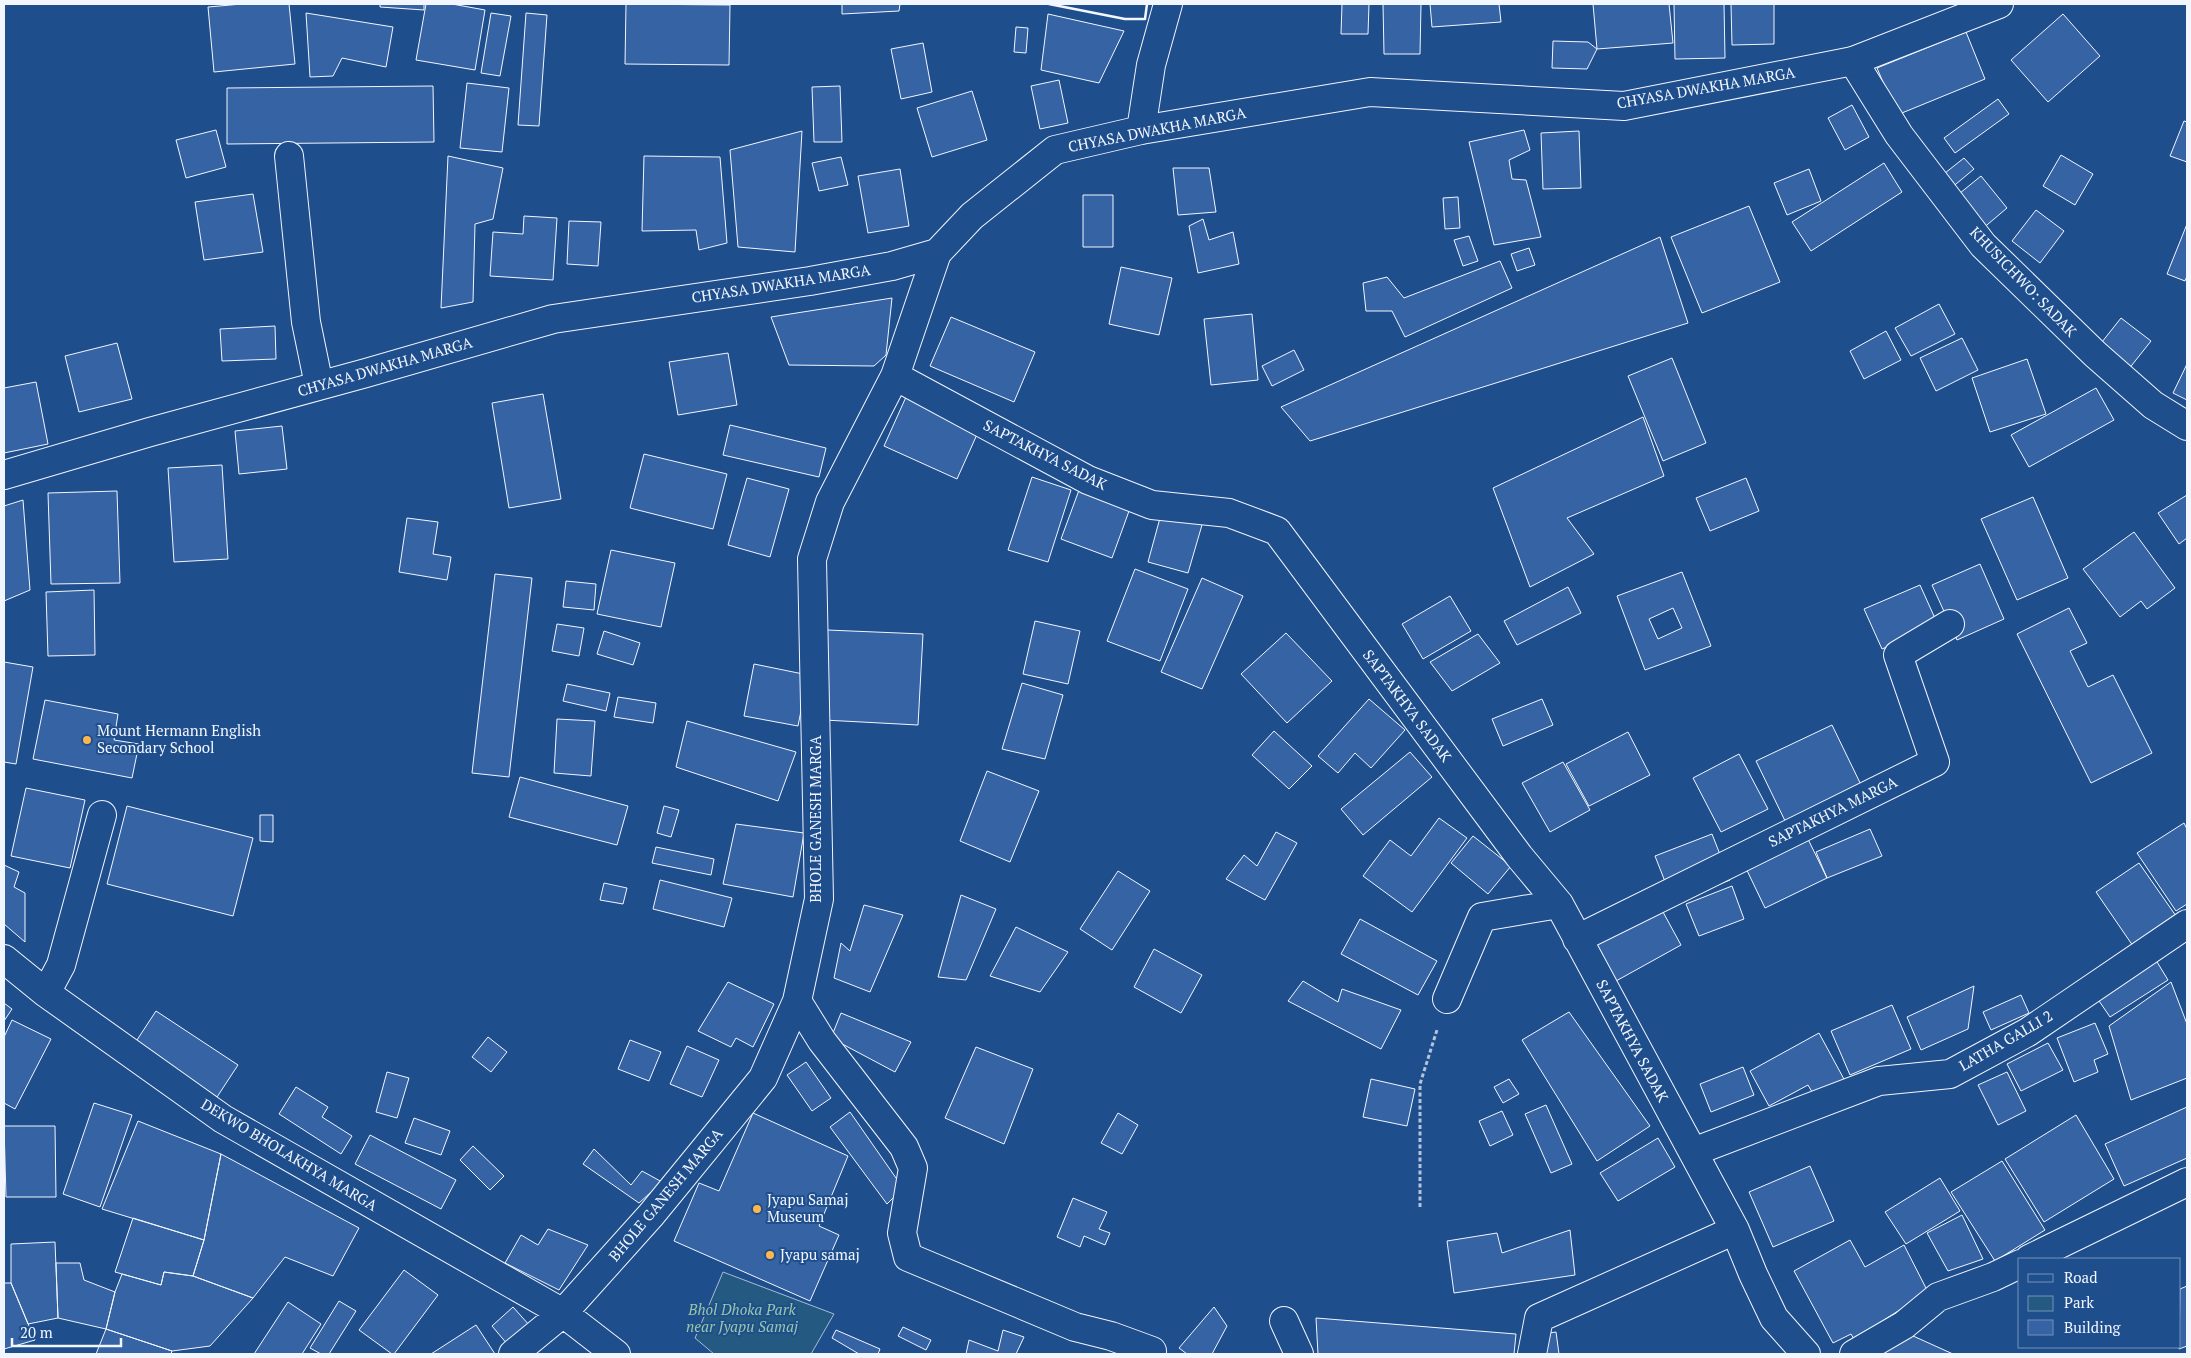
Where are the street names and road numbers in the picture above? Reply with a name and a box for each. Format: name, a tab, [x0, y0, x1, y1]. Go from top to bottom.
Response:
street label: CHYASA DWAKHA MARGA	[1615, 61, 1797, 113]
street label: CHYASA DWAKHA MARGA	[1066, 102, 1248, 156]
street label: KHUSICHWO: SADAK	[1966, 222, 2082, 341]
street label: CHYASA DWAKHA MARGA	[690, 259, 872, 307]
street label: CHYASA DWAKHA MARGA	[295, 331, 475, 401]
street label: SAPTAKHYA SADAK	[980, 414, 1111, 494]
street label: SAPTAKHYA SADAK	[1359, 645, 1457, 766]
street label: BHOLE GANESH MARGA	[805, 734, 825, 903]
street label: SAPTAKHYA MARGA	[1765, 771, 1901, 851]
street label: SAPTAKHYA SADAK	[1592, 976, 1674, 1106]
street label: LATHA GALLI 2	[1955, 1005, 2056, 1075]
street label: DEKWO BHOLAKHYA MARGA	[198, 1093, 382, 1215]
street label: BHOLE GANESH MARGA	[604, 1123, 727, 1265]

